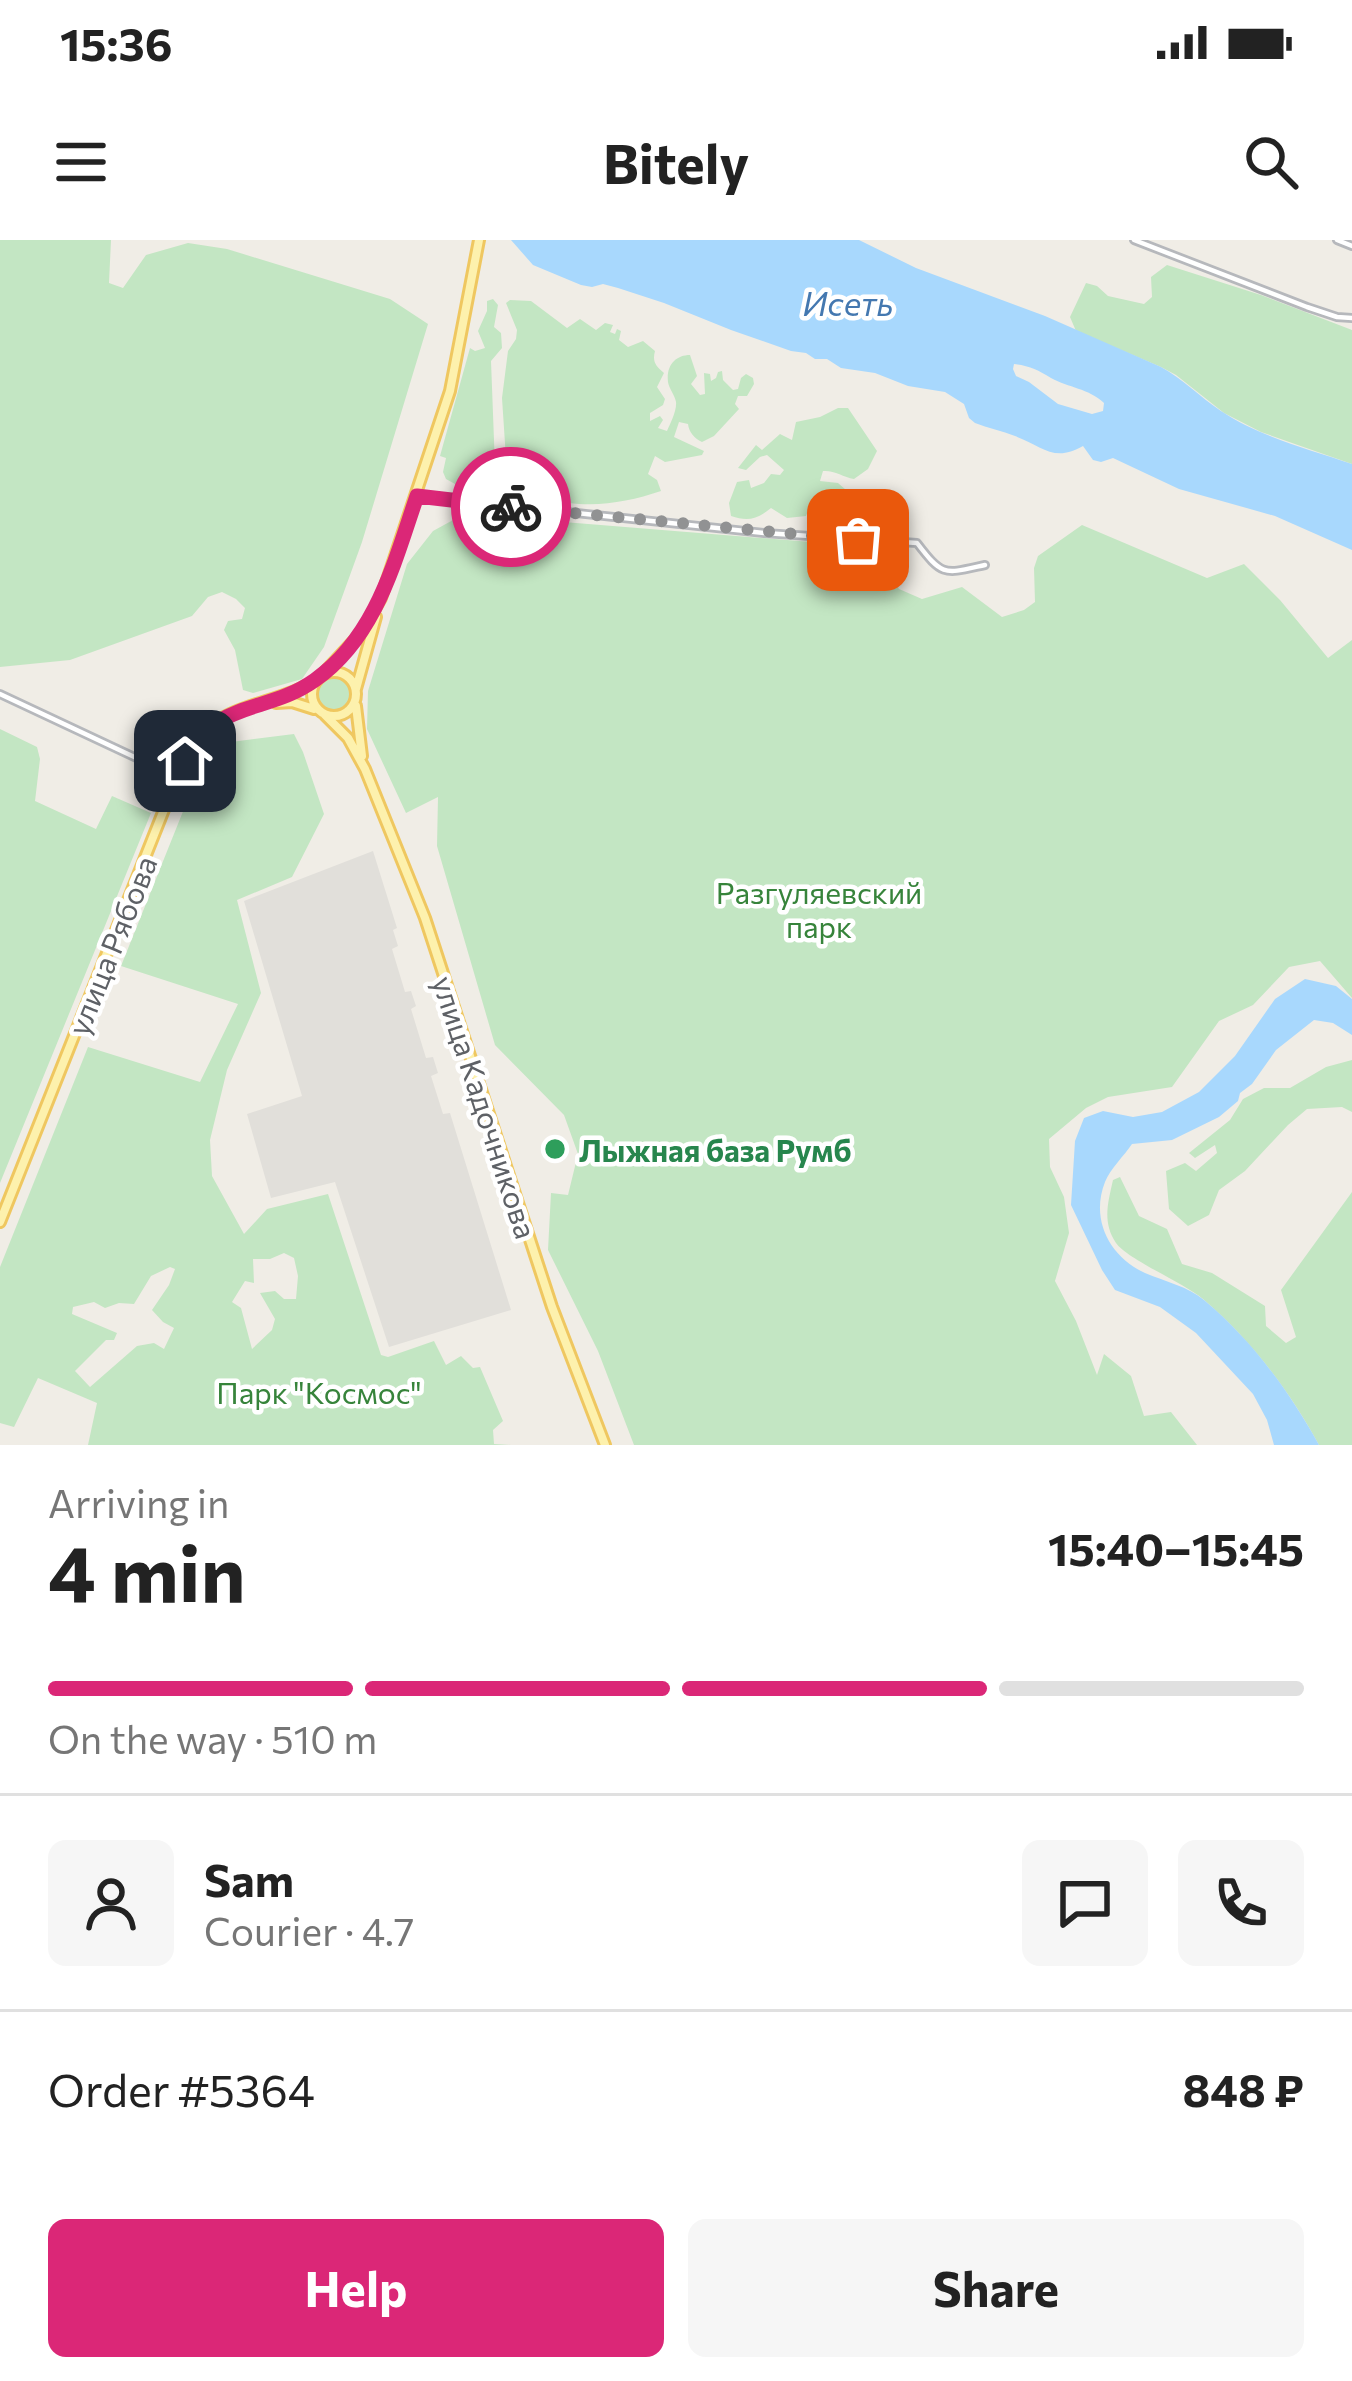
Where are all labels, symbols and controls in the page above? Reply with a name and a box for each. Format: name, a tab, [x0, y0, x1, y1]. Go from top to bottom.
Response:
text: 15:36	[60, 15, 172, 70]
icon: menu	[48, 129, 114, 195]
text: Bitely	[603, 129, 749, 195]
icon: search	[1238, 129, 1304, 195]
water label: Исеть	[802, 282, 894, 323]
courier	[451, 447, 571, 567]
icon: bike	[478, 474, 544, 540]
pin	[807, 489, 909, 591]
icon: bag	[825, 507, 891, 573]
pin	[134, 710, 236, 812]
icon: home	[152, 728, 218, 794]
street label: улица Рябова	[58, 850, 164, 1040]
park label: Разгуляевский парк	[716, 873, 922, 944]
street label: улица Кадочникова	[426, 971, 546, 1243]
place label: Лыжная база Румб	[579, 1131, 852, 1168]
marker: Лыжная база Румб	[542, 1136, 568, 1162]
park label: Парк "Космос"	[216, 1373, 422, 1410]
text: Arriving in	[48, 1478, 229, 1526]
text: 15:40–15:45	[1048, 1520, 1304, 1575]
text: 4 min	[48, 1523, 246, 1618]
text: On the way · 510 m	[48, 1714, 377, 1762]
button: person	[48, 1840, 174, 1966]
button: chat	[1022, 1840, 1148, 1966]
button: phone	[1178, 1840, 1304, 1966]
text: Sam	[204, 1851, 294, 1906]
text: Courier · 4.7	[204, 1906, 414, 1954]
text: Order #5364	[48, 2061, 315, 2116]
text: 848 ₽	[1182, 2061, 1304, 2116]
button: Help	[48, 2219, 664, 2357]
button: Share	[688, 2219, 1304, 2357]

